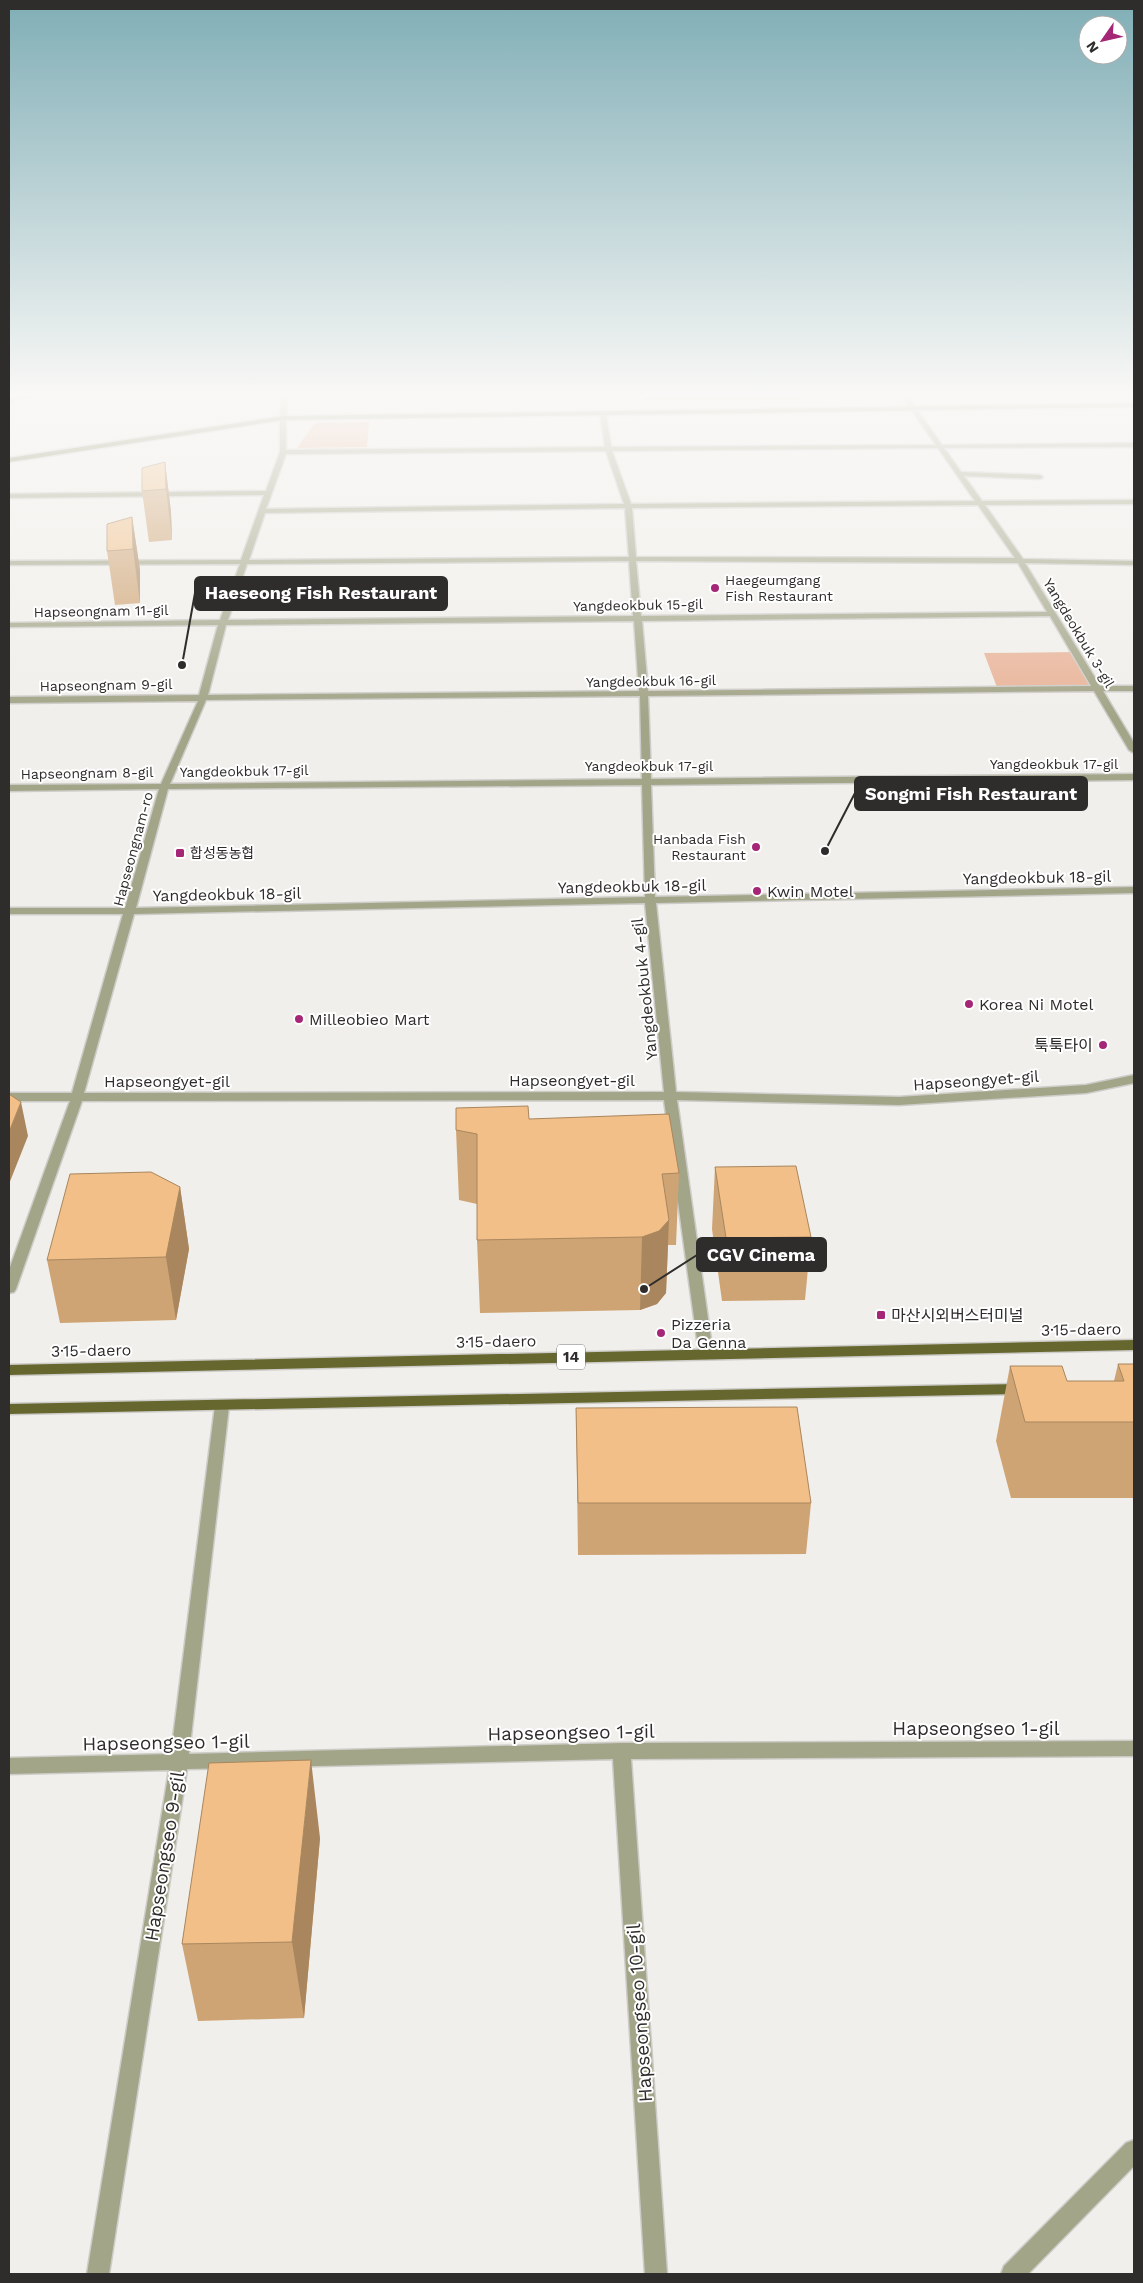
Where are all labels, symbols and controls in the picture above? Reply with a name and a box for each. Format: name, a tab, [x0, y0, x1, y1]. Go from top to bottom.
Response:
north arrow	[1078, 15, 1128, 65]
text: N	[1083, 38, 1102, 56]
place label: Haegeumgang Fish Restaurant	[725, 572, 833, 604]
street label: Yangdeokbuk 3-gil	[1040, 575, 1118, 691]
callout: Haeseong Fish Restaurant	[195, 577, 447, 610]
text: Haeseong Fish Restaurant	[205, 582, 437, 603]
marker: Haegeumgang Fish Restaurant	[709, 582, 721, 594]
street label: Yangdeokbuk 15-gil	[573, 596, 704, 614]
street label: Hapseongnam 11-gil	[33, 602, 169, 620]
street label: Yangdeokbuk 16-gil	[586, 672, 717, 690]
street label: Hapseongnam 9-gil	[39, 676, 173, 694]
street label: Yangdeokbuk 17-gil	[990, 756, 1119, 772]
street label: Yangdeokbuk 17-gil	[585, 758, 714, 774]
street label: Yangdeokbuk 17-gil	[179, 762, 309, 780]
street label: Hapseongnam 8-gil	[20, 764, 154, 782]
callout: Songmi Fish Restaurant	[855, 777, 1087, 810]
text: Songmi Fish Restaurant	[865, 783, 1077, 804]
street label: Hapseongnam-ro	[110, 790, 156, 908]
place label: Hanbada Fish Restaurant	[653, 831, 746, 863]
marker: Hanbada Fish Restaurant	[750, 841, 762, 853]
place label: 합성동농협	[190, 845, 254, 861]
marker: 합성동농협	[174, 847, 186, 859]
street label: Yangdeokbuk 18-gil	[962, 867, 1112, 888]
street label: Yangdeokbuk 18-gil	[557, 876, 707, 897]
place label: Kwin Motel	[767, 882, 854, 901]
street label: Yangdeokbuk 18-gil	[152, 884, 302, 905]
marker: Kwin Motel	[751, 885, 763, 897]
street label: Yangdeokbuk 4-gil	[628, 917, 661, 1061]
place label: Korea Ni Motel	[979, 995, 1093, 1014]
marker: Korea Ni Motel	[963, 998, 975, 1010]
place label: Milleobieo Mart	[309, 1010, 430, 1029]
marker: Milleobieo Mart	[293, 1013, 305, 1025]
place label: 툭툭타이	[1034, 1036, 1093, 1055]
marker: 툭툭타이	[1097, 1039, 1109, 1051]
street label: Hapseongyet-gil	[913, 1067, 1040, 1094]
street label: Hapseongyet-gil	[509, 1071, 635, 1090]
street label: Hapseongyet-gil	[104, 1072, 230, 1091]
callout: CGV Cinema	[697, 1238, 826, 1271]
text: CGV Cinema	[707, 1244, 816, 1265]
place label: 마산시외버스터미널	[891, 1306, 1023, 1325]
marker: 마산시외버스터미널	[875, 1309, 887, 1321]
place label: Pizzeria Da Genna	[671, 1315, 746, 1352]
street label: 3·15-daero	[1041, 1319, 1121, 1340]
marker: Pizzeria Da Genna	[655, 1327, 667, 1339]
street label: 3·15-daero	[456, 1331, 536, 1352]
street label: 3·15-daero	[51, 1340, 131, 1361]
road number: 14	[557, 1344, 585, 1370]
street label: Hapseongseo 1-gil	[892, 1717, 1060, 1740]
street label: Hapseongseo 1-gil	[487, 1720, 655, 1745]
street label: Hapseongseo 1-gil	[82, 1730, 250, 1755]
street label: Hapseongseo 9-gil	[140, 1769, 189, 1943]
street label: Hapseongseo 10-gil	[622, 1923, 657, 2103]

